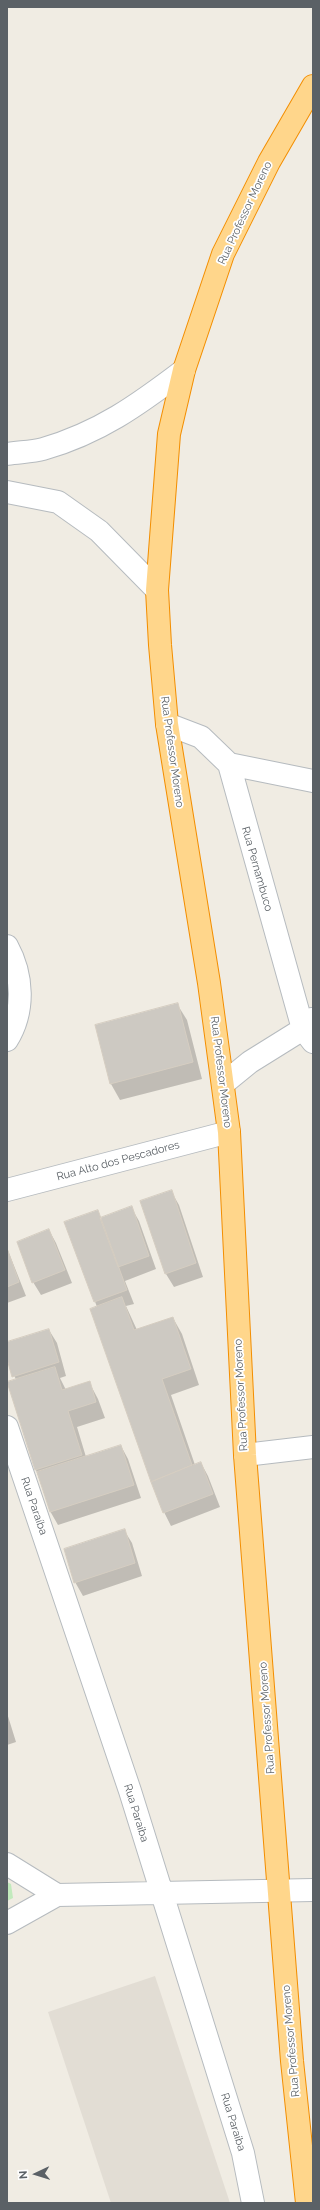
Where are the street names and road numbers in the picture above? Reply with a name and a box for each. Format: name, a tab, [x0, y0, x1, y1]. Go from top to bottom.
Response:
street label: Rua Professor Moreno	[215, 159, 275, 267]
street label: Rua Professor Moreno	[158, 695, 186, 809]
street label: Rua Pernambuco	[239, 825, 275, 913]
street label: Rua Professor Moreno	[208, 1015, 234, 1129]
street label: Rua Alto dos Pescadores	[55, 1138, 181, 1184]
street label: Rua Professor Moreno	[231, 1339, 251, 1451]
street label: Rua Paraíba	[18, 1475, 50, 1537]
street label: Rua Professor Moreno	[256, 1662, 278, 1774]
street label: Rua Paraíba	[121, 1782, 151, 1844]
street label: Rua Professor Moreno	[280, 1984, 302, 2098]
street label: Rua Paraíba	[218, 2091, 248, 2153]

